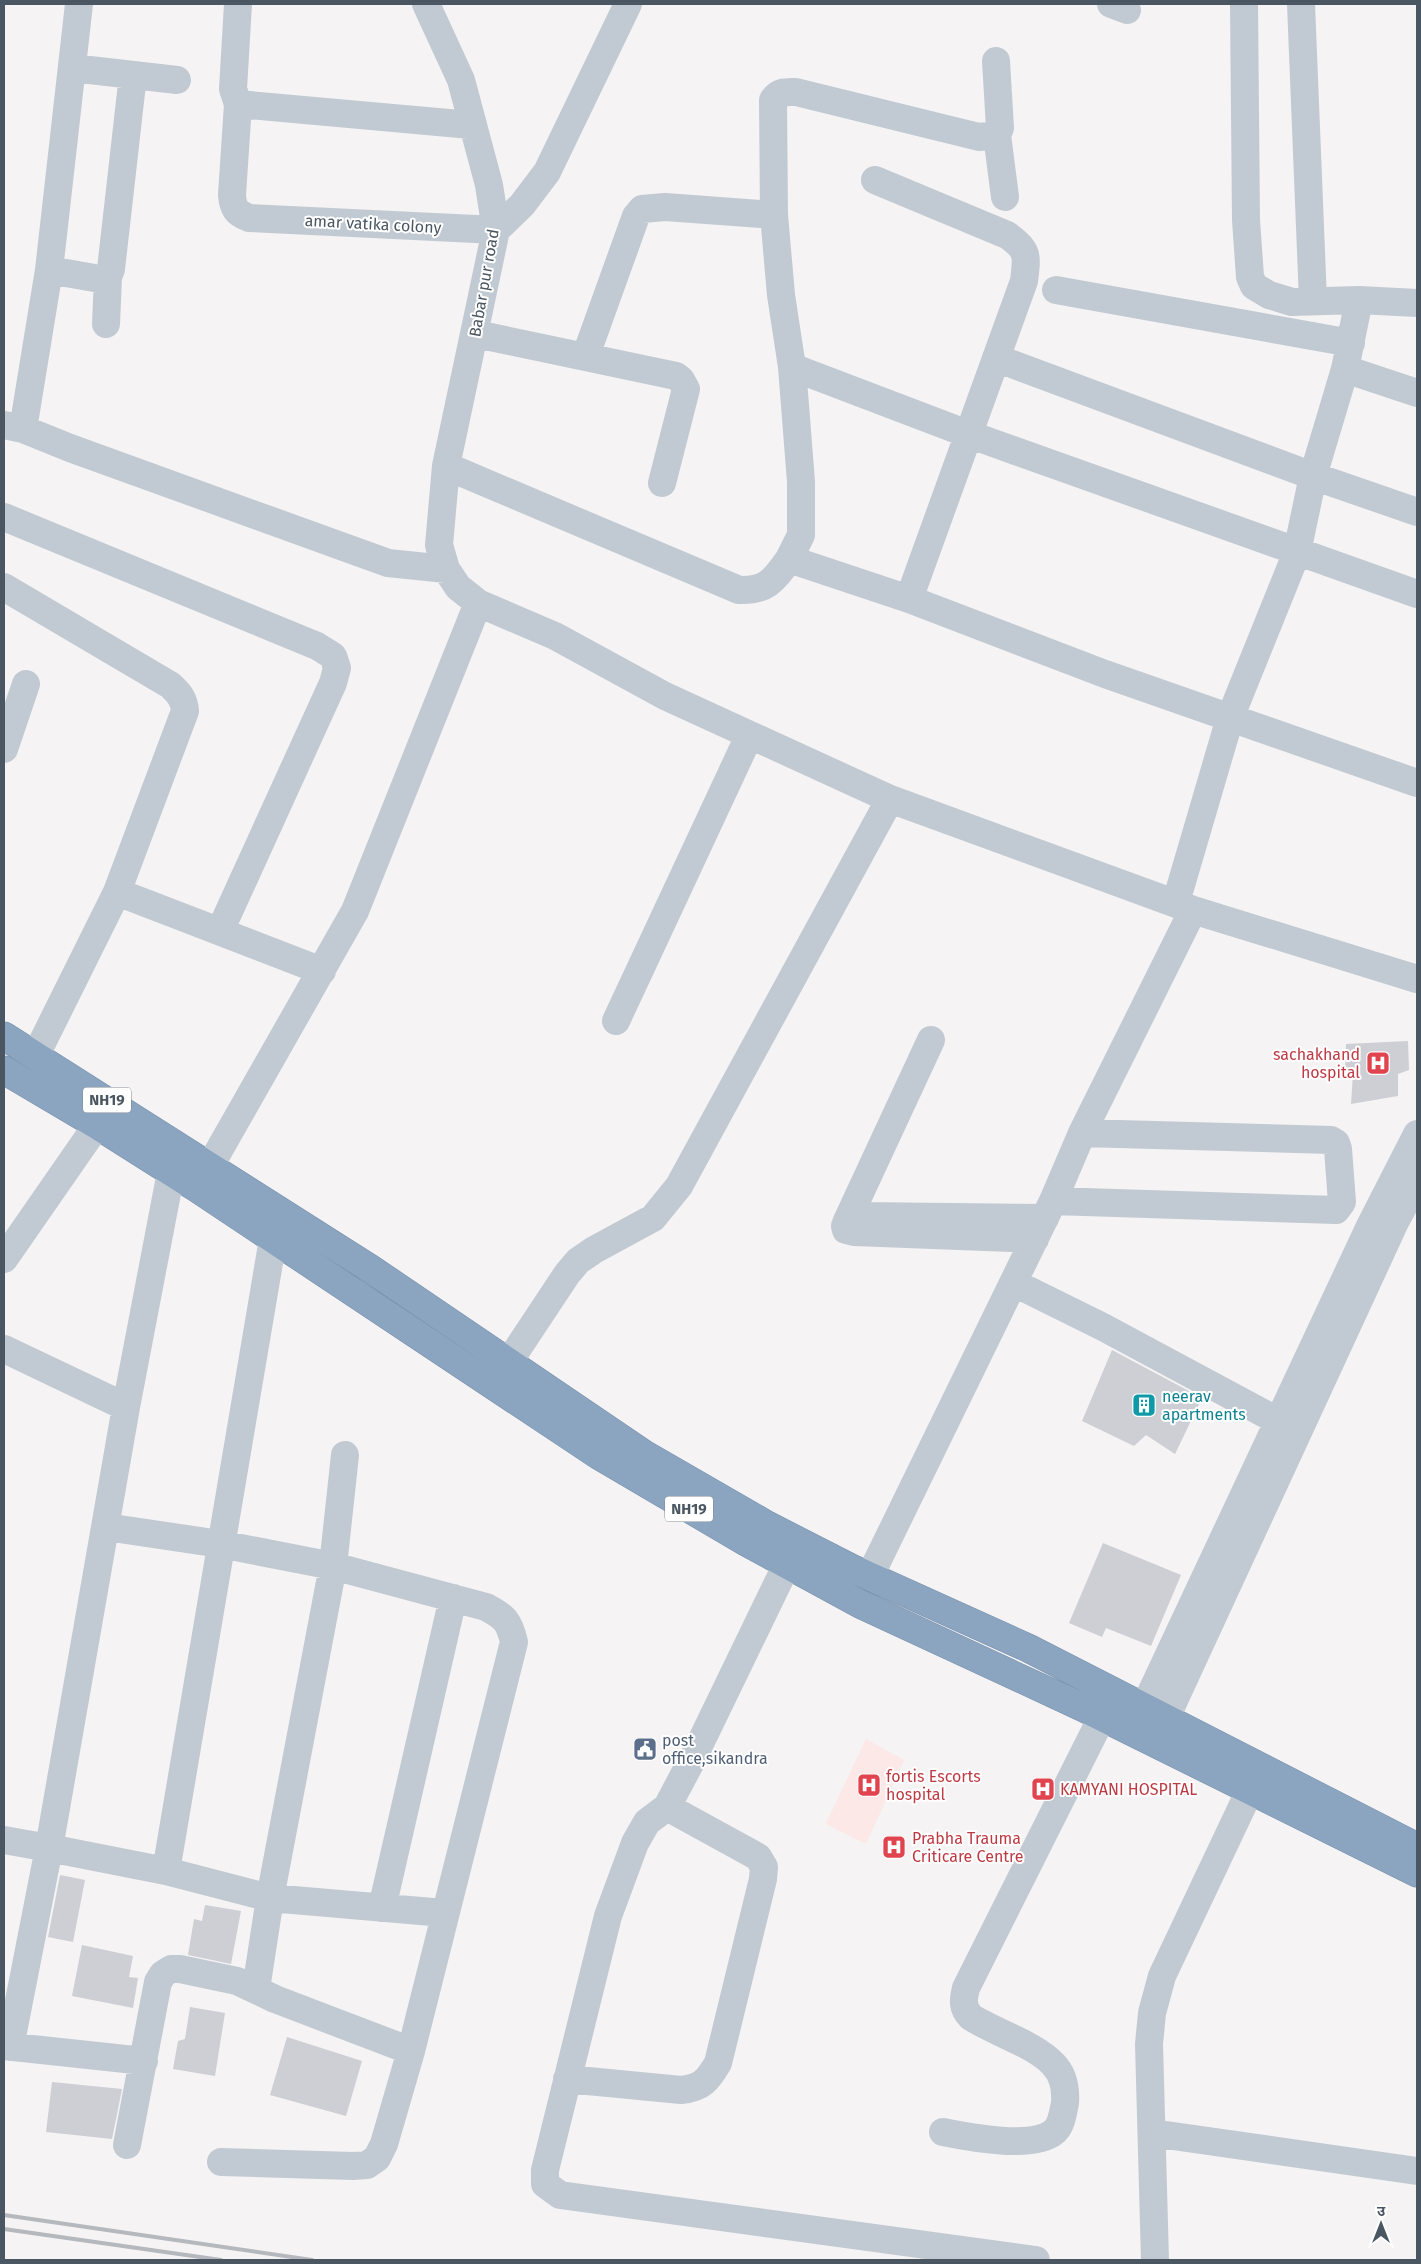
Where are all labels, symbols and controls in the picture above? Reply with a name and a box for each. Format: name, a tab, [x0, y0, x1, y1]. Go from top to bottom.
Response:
street label: amar vatika colony	[304, 211, 442, 237]
street label: Babar pur road	[465, 228, 503, 338]
place label: sachakhand hospital	[1273, 1045, 1360, 1082]
hospital icon: sachakhand hospital	[1365, 1050, 1391, 1076]
road number: NH19	[83, 1088, 131, 1112]
place label: neerav apartments	[1162, 1387, 1246, 1424]
building icon: neerav apartments	[1131, 1392, 1157, 1418]
road number: NH19	[665, 1496, 713, 1522]
place label: post office,sikandra	[662, 1731, 768, 1768]
public building icon: post office,sikandra	[632, 1736, 658, 1762]
place label: fortis Escorts hospital	[886, 1767, 981, 1804]
hospital icon: fortis Escorts hospital	[856, 1772, 882, 1798]
hospital icon: KAMYANI HOSPITAL	[1030, 1776, 1056, 1802]
place label: KAMYANI HOSPITAL	[1060, 1780, 1197, 1799]
place label: Prabha Trauma Criticare Centre	[912, 1829, 1023, 1866]
hospital icon: Prabha Trauma Criticare Centre	[881, 1834, 907, 1860]
north arrow	[1356, 2199, 1406, 2249]
text: उ	[1377, 2203, 1386, 2220]

